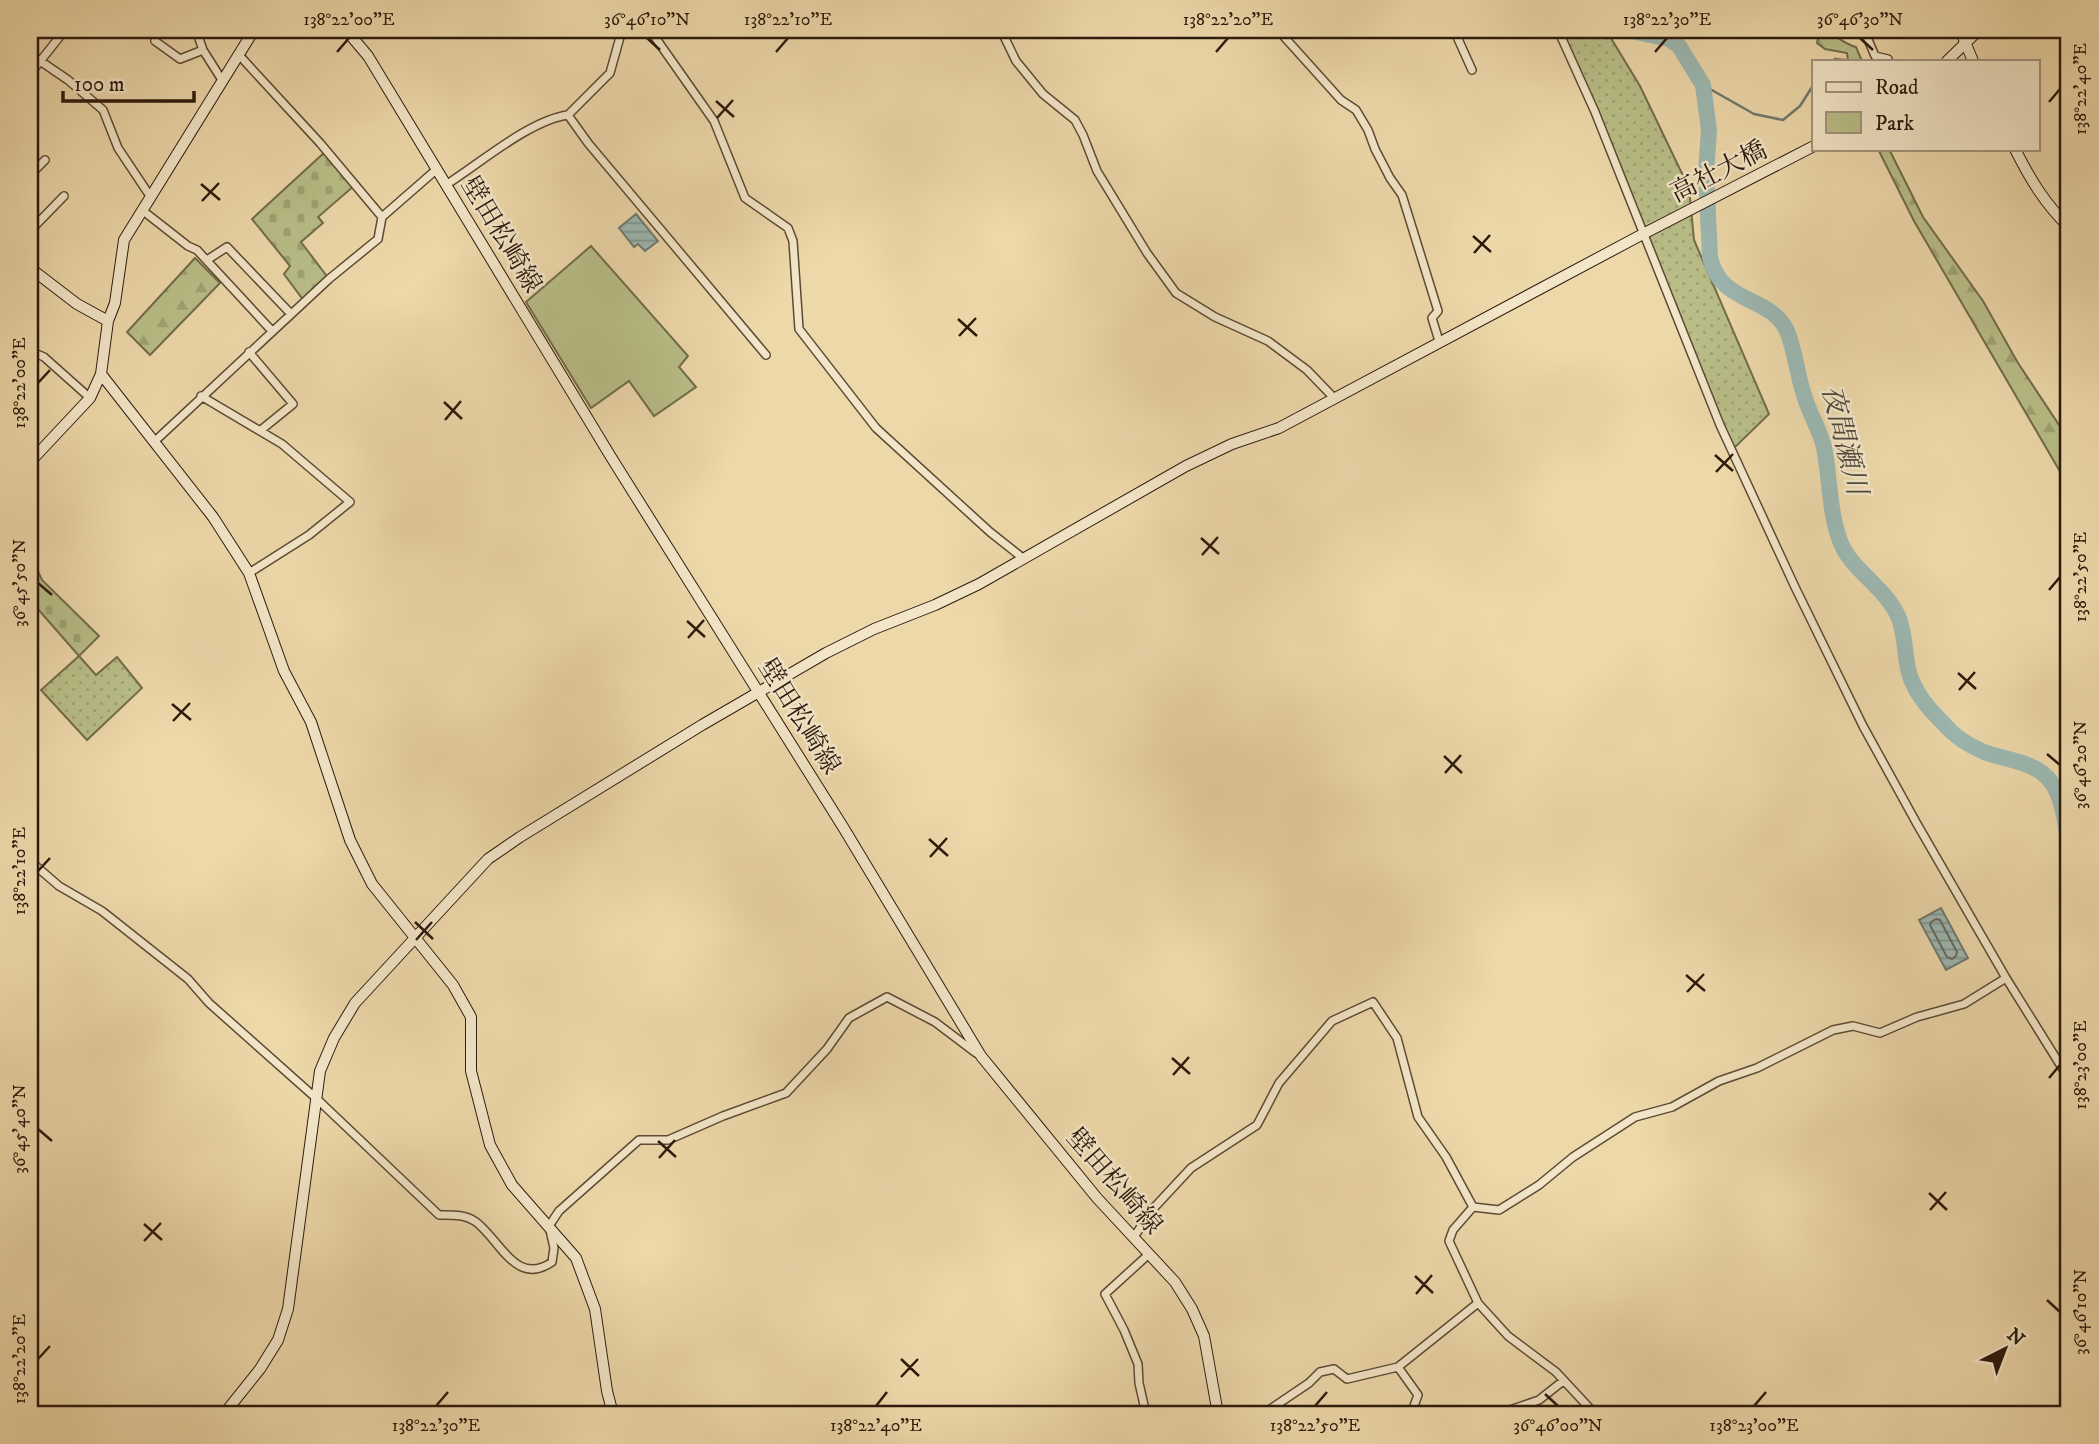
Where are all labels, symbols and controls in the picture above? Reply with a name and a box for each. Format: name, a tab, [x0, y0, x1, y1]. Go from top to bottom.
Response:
text: 138°22'00"E	[303, 9, 395, 31]
text: 36°46'10"N	[604, 9, 690, 31]
text: 138°22'10"E	[744, 9, 832, 31]
text: 138°22'20"E	[1183, 9, 1274, 31]
text: 138°22'30"E	[1623, 9, 1711, 31]
text: 36°46'30"N	[1817, 9, 1903, 31]
text: 138°22'40"E	[2070, 43, 2092, 135]
scale bar	[63, 60, 194, 104]
legend	[1812, 60, 2039, 150]
text: 100 m	[74, 72, 125, 98]
text: Road	[1875, 75, 1919, 101]
text: Park	[1875, 111, 1915, 137]
street label: 高社大橋	[1665, 134, 1773, 210]
street label: 壁田松崎線	[453, 171, 549, 299]
text: 138°22'00"E	[9, 337, 31, 429]
water label: 夜間瀬川	[1813, 381, 1875, 501]
text: 138°22'50"E	[2070, 531, 2092, 622]
text: 36°45'50"N	[9, 539, 31, 627]
street label: 壁田松崎線	[751, 653, 847, 781]
text: 36°46'20"N	[2070, 721, 2092, 809]
text: 138°22'10"E	[9, 827, 31, 915]
text: 138°23'00"E	[2070, 1020, 2092, 1110]
text: 36°45'40"N	[9, 1084, 31, 1174]
street label: 壁田松崎線	[1059, 1122, 1169, 1242]
text: 36°46'10"N	[2070, 1269, 2092, 1355]
text: 138°22'20"E	[9, 1313, 31, 1404]
north arrow	[1969, 1314, 2039, 1384]
text: N	[2002, 1324, 2029, 1352]
text: 138°22'30"E	[392, 1415, 480, 1437]
text: 138°22'40"E	[830, 1415, 922, 1437]
text: 138°22'50"E	[1270, 1415, 1361, 1437]
text: 36°46'00"N	[1513, 1415, 1603, 1437]
text: 138°23'00"E	[1709, 1415, 1799, 1437]

